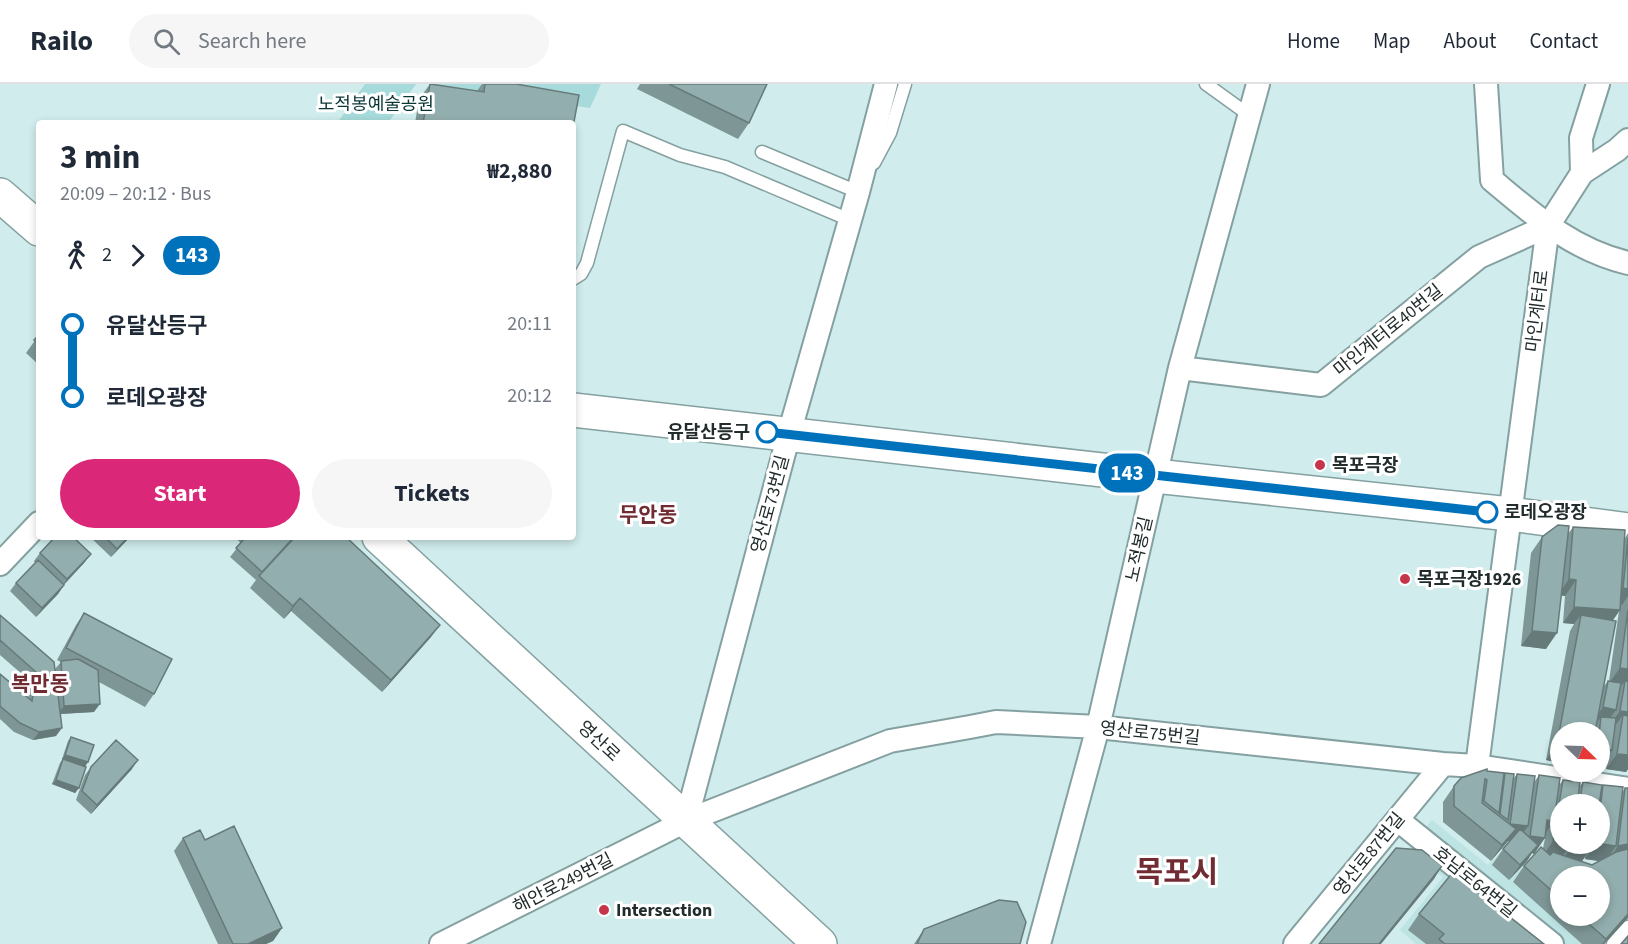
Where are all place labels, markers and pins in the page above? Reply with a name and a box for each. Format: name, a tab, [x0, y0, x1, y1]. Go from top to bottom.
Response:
place label: 유달산등구	[667, 420, 750, 445]
marker: 유달산등구	[756, 421, 778, 443]
place label: 목포극장	[1332, 453, 1399, 478]
marker: 목포극장	[1313, 458, 1327, 472]
place label: 로데오광장	[1504, 500, 1587, 525]
marker: 로데오광장	[1476, 501, 1498, 523]
place label: 목포극장1926	[1417, 567, 1521, 592]
marker: 목포극장1926	[1398, 572, 1412, 586]
place label: Intersection	[616, 898, 712, 923]
marker: Intersection	[597, 903, 611, 917]

